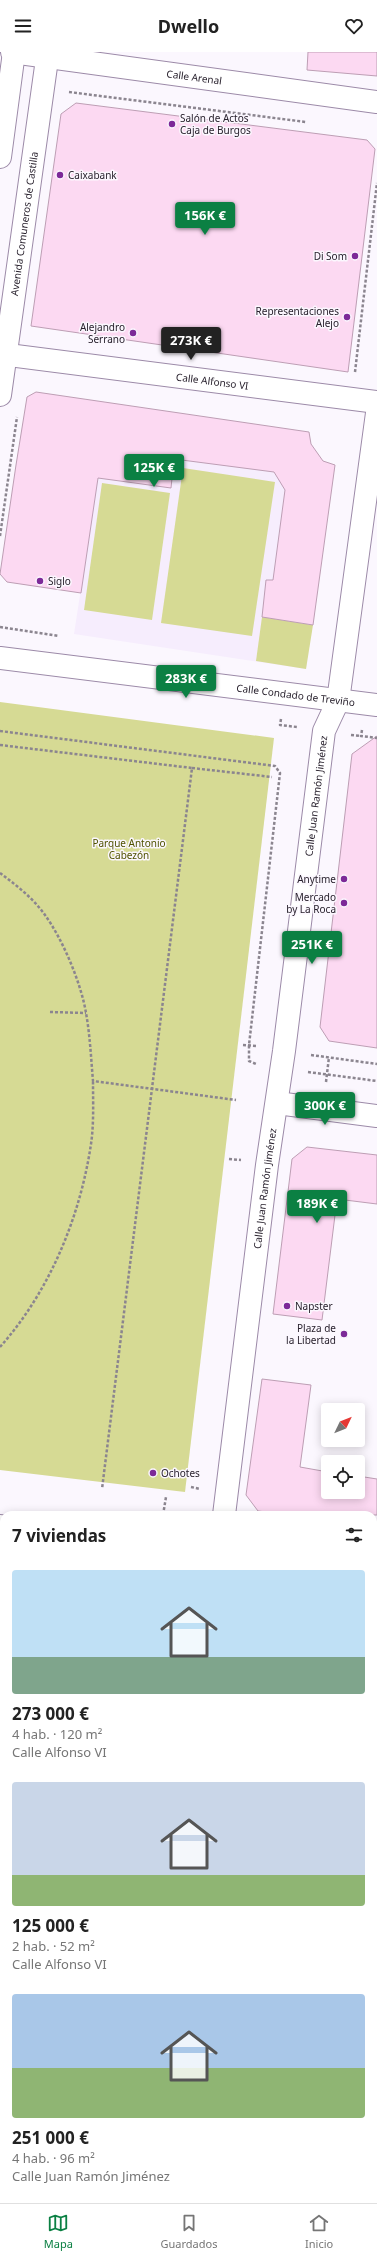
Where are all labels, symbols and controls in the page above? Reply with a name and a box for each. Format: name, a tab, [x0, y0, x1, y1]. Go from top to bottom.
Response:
text: Dwello	[158, 14, 219, 38]
icon: menu	[12, 15, 34, 37]
icon: heart	[343, 15, 365, 37]
street label: Calle Arenal	[166, 66, 223, 88]
place label: Salón de Actos Caja de Burgos	[180, 111, 251, 137]
marker: Salón de Actos Caja de Burgos	[167, 119, 177, 129]
street label: Avenida Comuneros de Castilla	[7, 151, 41, 297]
place label: Caixabank	[68, 168, 117, 182]
marker: Caixabank	[55, 170, 65, 180]
pin: 156K €	[172, 202, 238, 236]
text: 156K €	[184, 206, 226, 224]
place label: Di Som	[314, 249, 347, 263]
marker: Di Som	[350, 251, 360, 261]
place label: Representaciones Alejo	[256, 304, 339, 330]
marker: Representaciones Alejo	[342, 312, 352, 322]
place label: Alejandro Serrano	[80, 320, 125, 346]
pin: 273K €	[158, 327, 224, 361]
marker: Alejandro Serrano	[128, 328, 138, 338]
text: 273K €	[170, 331, 212, 349]
street label: Calle Alfonso VI	[175, 369, 249, 393]
pin: 125K €	[121, 454, 187, 488]
text: 125K €	[133, 458, 175, 476]
place label: Siglo	[48, 574, 71, 588]
marker: Siglo	[35, 576, 45, 586]
pin: 283K €	[153, 665, 219, 699]
text: 283K €	[165, 669, 207, 687]
street label: Calle Condado de Treviño	[236, 681, 356, 709]
street label: Calle Juan Ramón Jiménez	[301, 734, 330, 857]
park label: Parque Antonio Cabezón	[92, 836, 166, 862]
place label: Anytime	[297, 872, 336, 886]
marker: Anytime	[339, 874, 349, 884]
place label: Mercado by La Roca	[286, 890, 336, 916]
marker: Mercado by La Roca	[339, 898, 349, 908]
pin: 251K €	[279, 931, 345, 965]
text: 251K €	[291, 935, 333, 953]
pin: 300K €	[292, 1092, 358, 1126]
text: 300K €	[304, 1096, 346, 1114]
street label: Calle Juan Ramón Jiménez	[250, 1127, 279, 1250]
pin: 189K €	[284, 1190, 350, 1224]
text: 189K €	[296, 1194, 338, 1212]
place label: Napster	[295, 1299, 333, 1313]
marker: Napster	[282, 1301, 292, 1311]
place label: Plaza de la Libertad	[286, 1321, 336, 1347]
marker: Plaza de la Libertad	[339, 1329, 349, 1339]
north arrow	[321, 1403, 365, 1447]
map controls	[321, 1403, 365, 1499]
button: locate	[321, 1455, 365, 1499]
place label: Ochotes	[161, 1466, 200, 1480]
marker: Ochotes	[148, 1468, 158, 1478]
text: 7 viviendas	[12, 1524, 106, 1547]
icon: filters	[343, 1524, 365, 1546]
icon: home	[153, 1596, 225, 1668]
text: 273 000 €	[12, 1702, 89, 1725]
text: 4 hab. · 120 m²	[12, 1725, 102, 1743]
text: Calle Alfonso VI	[12, 1743, 107, 1761]
icon: home	[153, 1808, 225, 1880]
text: 125 000 €	[12, 1914, 89, 1937]
text: 2 hab. · 52 m²	[12, 1937, 95, 1955]
text: Calle Alfonso VI	[12, 1955, 107, 1973]
icon: home	[153, 2020, 225, 2092]
text: 251 000 €	[12, 2126, 89, 2149]
text: 4 hab. · 96 m²	[12, 2149, 95, 2167]
text: Calle Juan Ramón Jiménez	[12, 2167, 170, 2185]
tab: Mapa	[44, 2212, 73, 2251]
tab: Guardados	[161, 2212, 217, 2251]
tab: Inicio	[305, 2212, 333, 2251]

